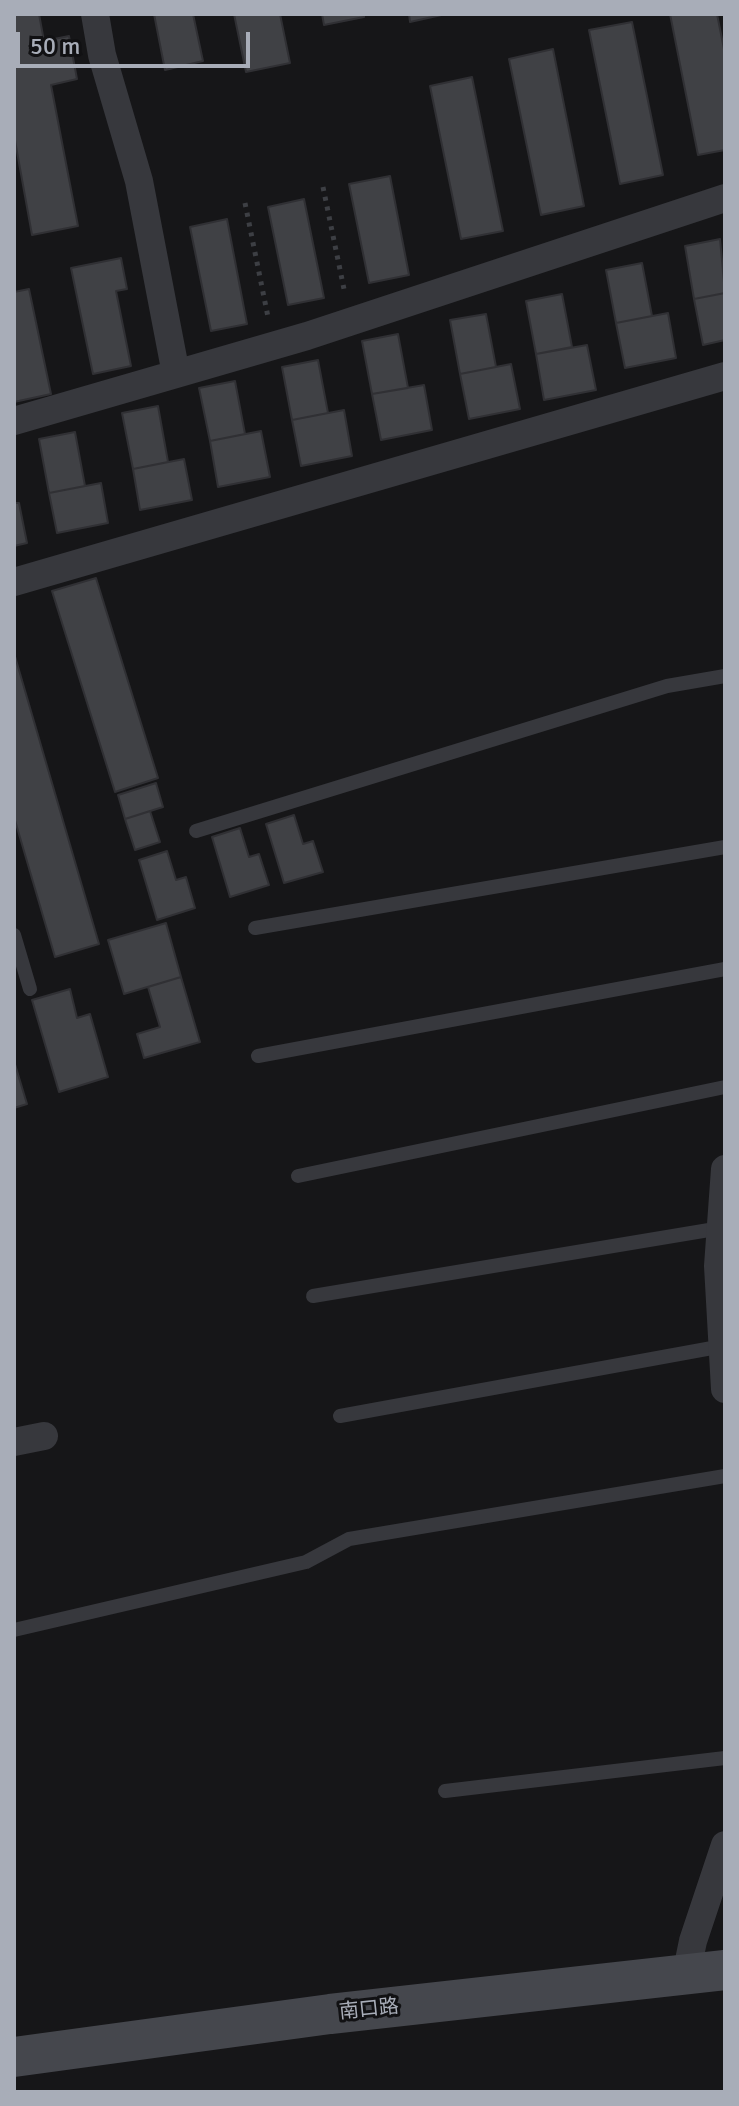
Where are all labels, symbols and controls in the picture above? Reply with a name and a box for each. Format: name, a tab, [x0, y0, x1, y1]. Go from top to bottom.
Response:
scale bar	[20, 16, 254, 66]
text: 50 m	[30, 31, 80, 61]
street label: 南口路	[338, 1995, 400, 2025]

